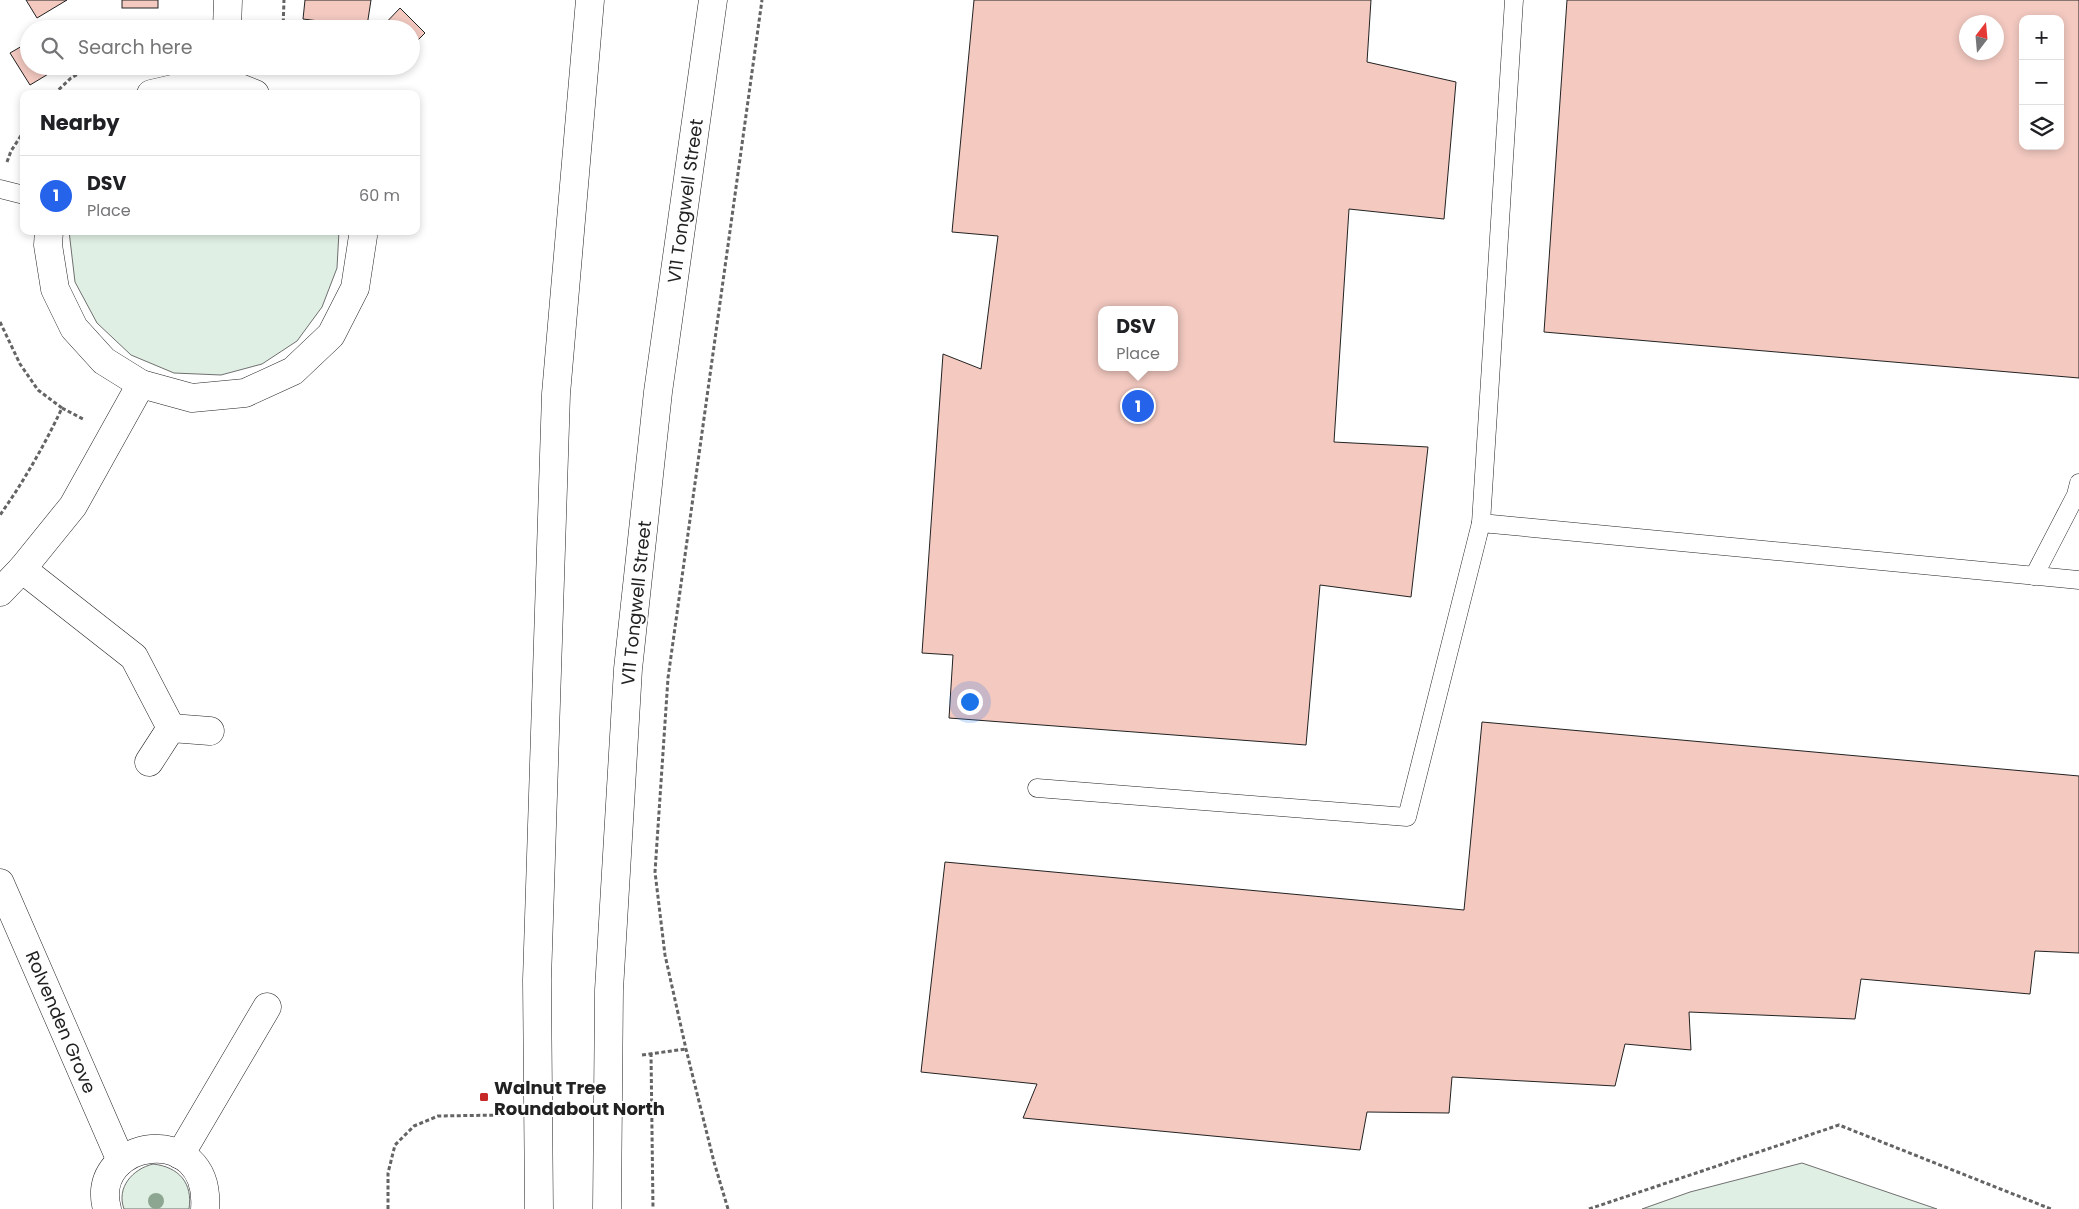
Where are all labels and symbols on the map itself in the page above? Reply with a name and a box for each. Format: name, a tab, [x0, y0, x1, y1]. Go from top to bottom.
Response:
north arrow	[1959, 15, 2004, 60]
street label: V11 Tongwell Street	[661, 117, 709, 285]
pin: 1	[1122, 387, 1154, 425]
street label: V11 Tongwell Street	[615, 519, 657, 687]
your location	[957, 689, 983, 715]
street label: Rolvenden Grove	[20, 947, 102, 1097]
place label: Walnut Tree Roundabout North	[494, 1075, 665, 1121]
marker: Walnut Tree Roundabout North	[478, 1091, 490, 1103]

